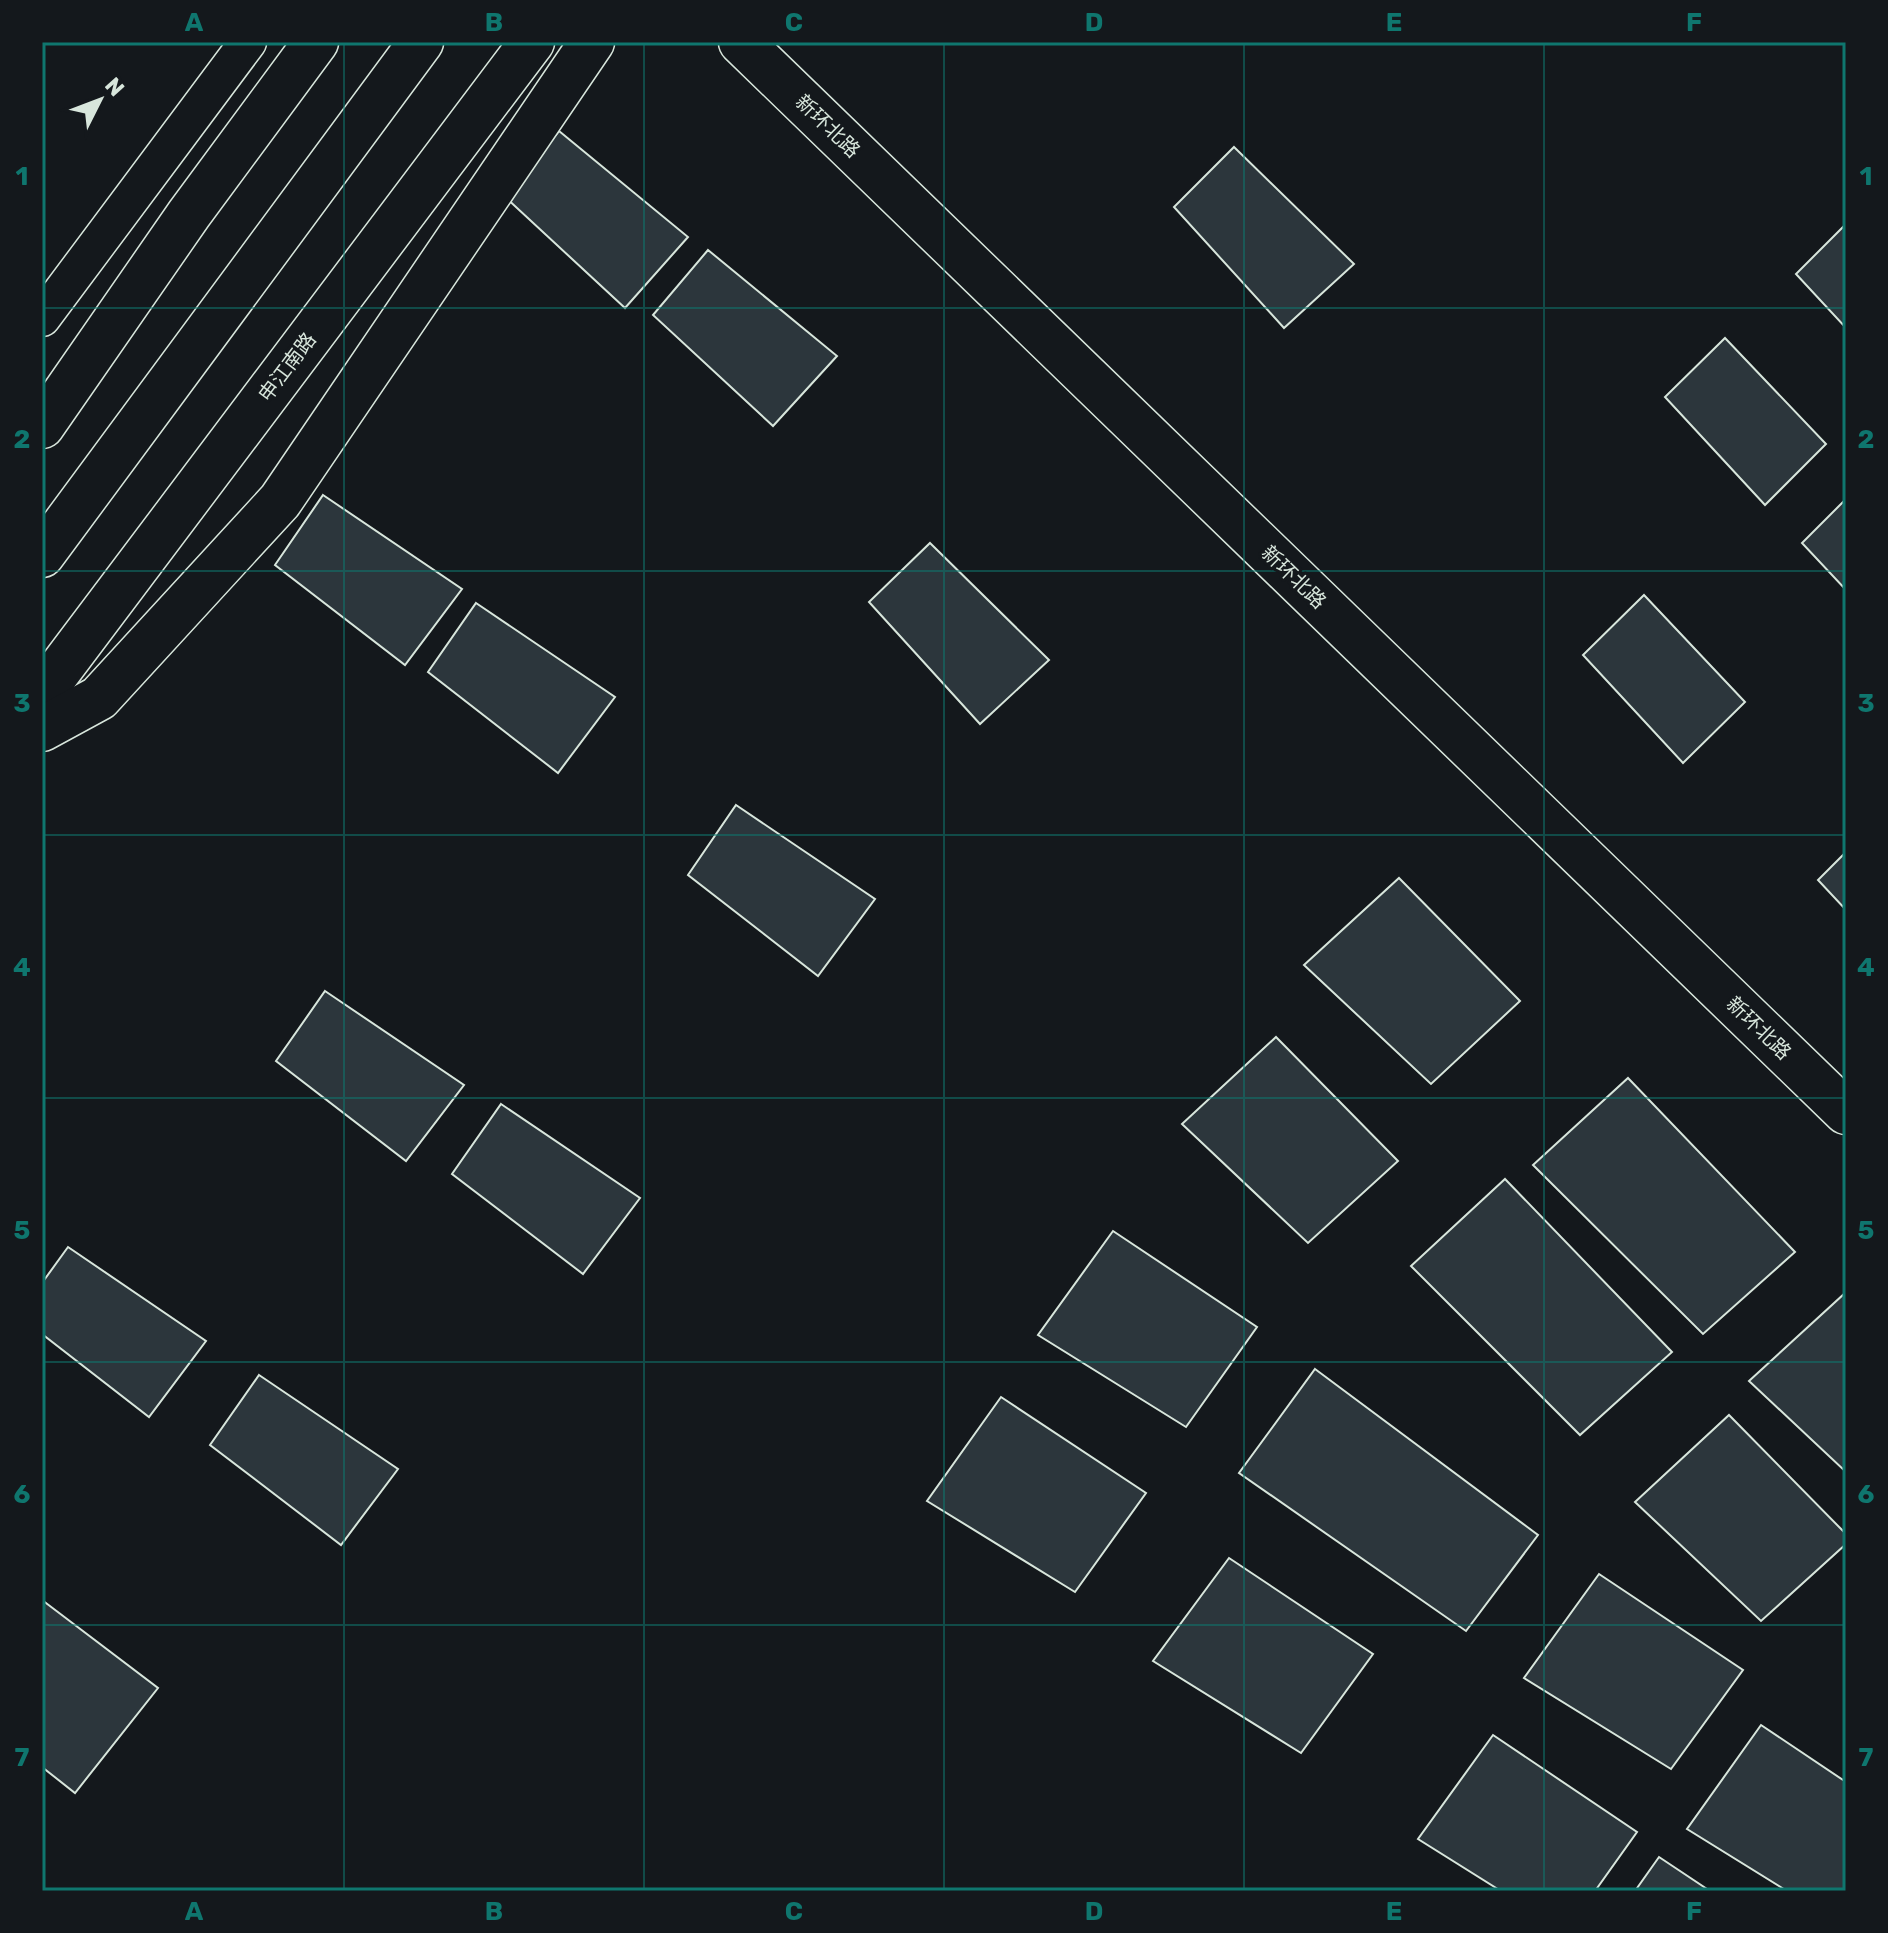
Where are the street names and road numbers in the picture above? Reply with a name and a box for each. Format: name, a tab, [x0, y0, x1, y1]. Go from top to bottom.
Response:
street label: 新环北路	[791, 90, 865, 162]
street label: 申江南路	[253, 328, 321, 406]
street label: 新环北路	[1257, 541, 1331, 613]
street label: 新环北路	[1722, 992, 1796, 1064]

